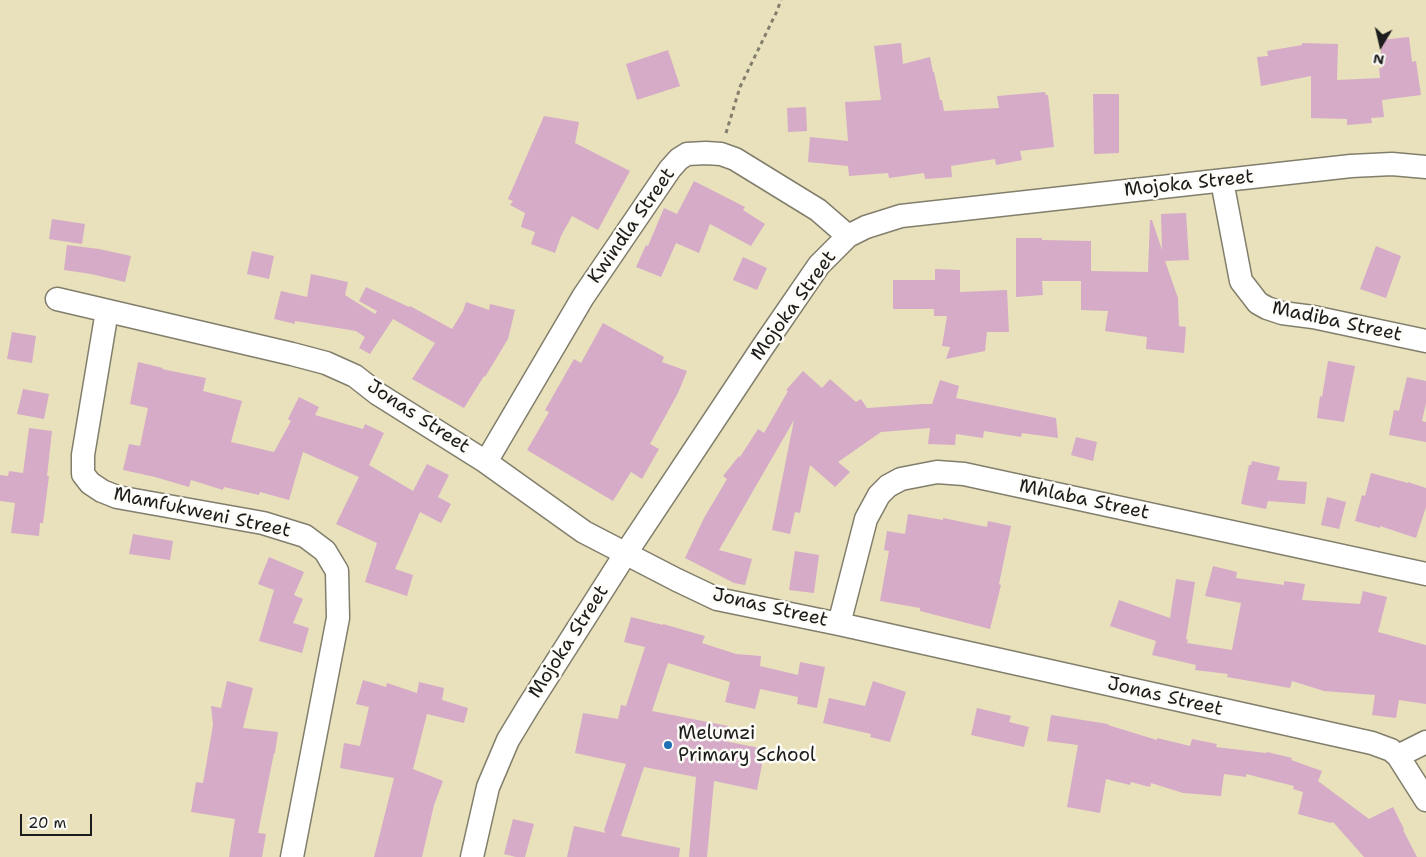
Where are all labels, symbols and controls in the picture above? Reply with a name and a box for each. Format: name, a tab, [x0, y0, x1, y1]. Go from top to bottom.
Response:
north arrow	[1356, 20, 1406, 70]
text: N	[1372, 50, 1386, 70]
street label: Kwindla Street	[584, 164, 680, 288]
street label: Mojoka Street	[1123, 166, 1255, 202]
street label: Mojoka Street	[746, 247, 842, 365]
street label: Madiba Street	[1270, 297, 1404, 347]
street label: Jonas Street	[362, 375, 474, 459]
street label: Mhlaba Street	[1017, 475, 1151, 525]
street label: Mamfukweni Street	[111, 483, 293, 543]
street label: Mojoka Street	[524, 581, 614, 703]
street label: Jonas Street	[710, 584, 830, 632]
street label: Jonas Street	[1105, 673, 1225, 721]
place label: Melumzi Primary School	[678, 723, 816, 767]
marker: Melumzi Primary School	[662, 739, 674, 751]
scale bar	[22, 804, 95, 836]
text: 20 m	[28, 813, 67, 833]

